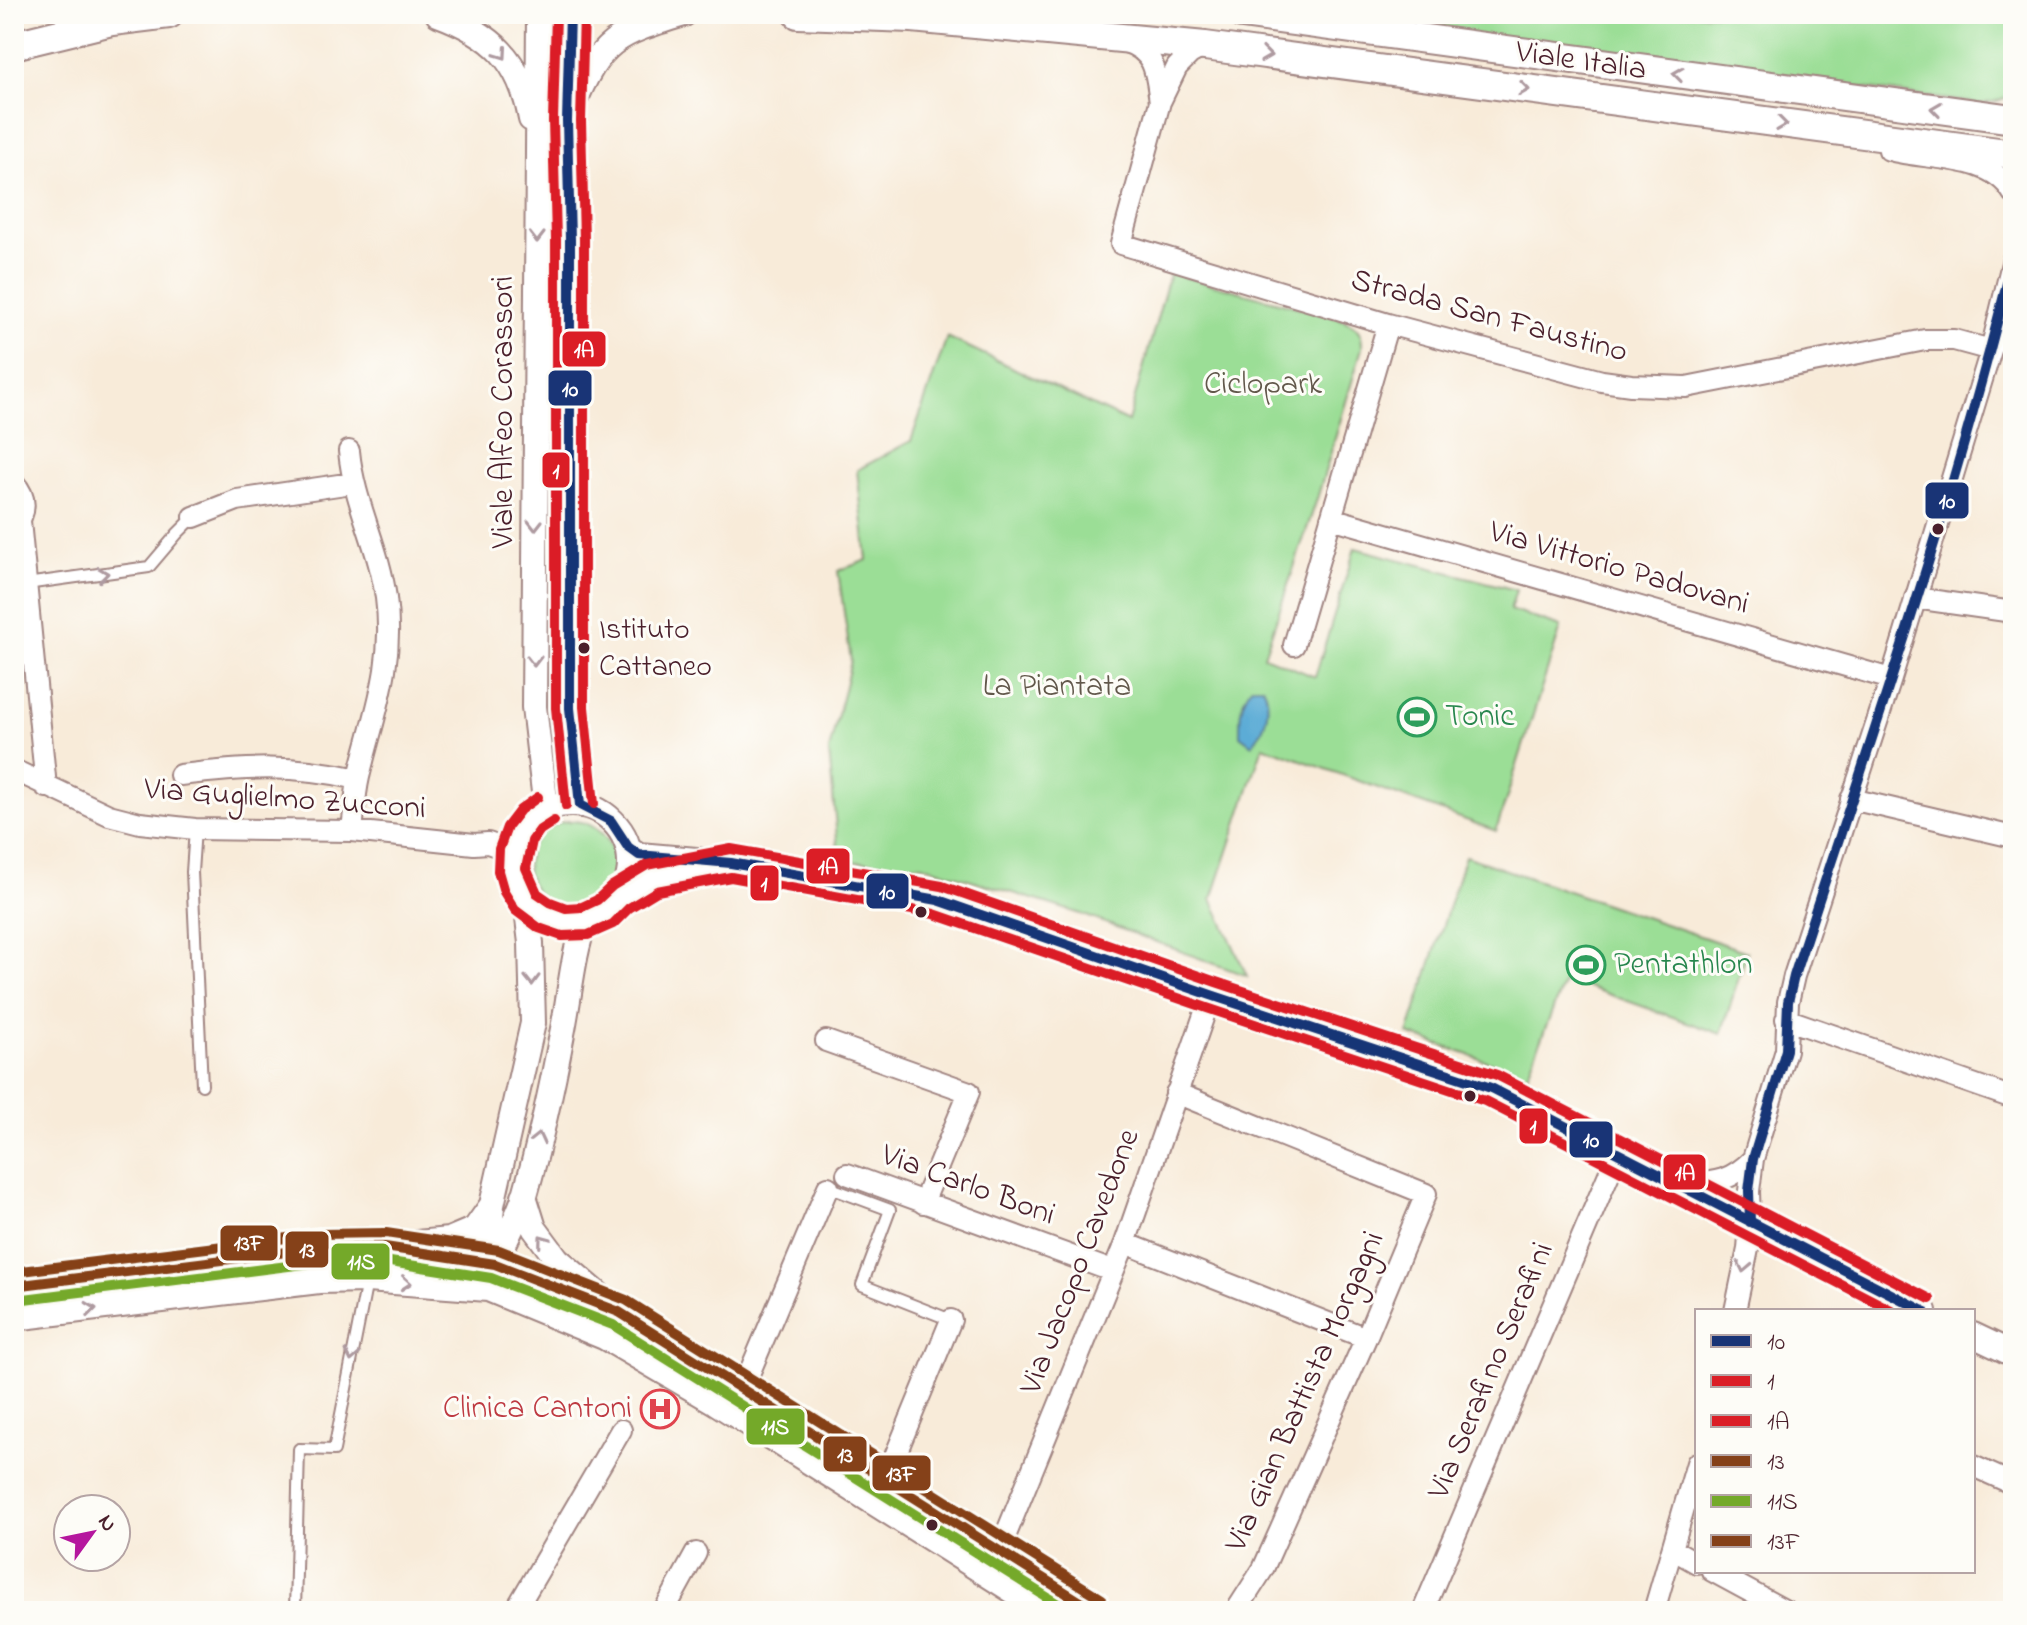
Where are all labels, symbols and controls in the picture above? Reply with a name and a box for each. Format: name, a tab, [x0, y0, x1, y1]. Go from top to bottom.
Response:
street label: Viale Italia	[1512, 29, 1649, 94]
one-way arrow	[492, 46, 507, 60]
one-way arrow	[1260, 46, 1273, 63]
one-way arrow	[1671, 65, 1684, 82]
one-way arrow	[1517, 80, 1531, 97]
one-way arrow	[1929, 101, 1943, 118]
one-way arrow	[1775, 115, 1789, 132]
one-way arrow	[528, 231, 546, 244]
street label: Strada San Faustino	[1345, 257, 1633, 377]
street label: Viale Alfeo Corassori	[481, 276, 528, 549]
line badge: 1A	[561, 330, 607, 368]
text: 1A	[574, 336, 594, 368]
park label: Ciclopark	[1204, 362, 1323, 409]
line badge: 10	[547, 369, 593, 407]
text: 10	[562, 375, 579, 407]
line badge: 1	[541, 451, 571, 489]
text: 1	[553, 457, 560, 489]
line badge: 10	[1924, 481, 1970, 520]
text: 10	[1939, 487, 1956, 519]
street label: Via Vittorio Padovani	[1483, 509, 1754, 629]
one-way arrow	[526, 519, 544, 532]
unlabelled marker	[1930, 521, 1946, 537]
one-way arrow	[96, 566, 110, 583]
place label: Istituto Cattaneo	[599, 609, 712, 690]
marker: Istituto Cattaneo	[576, 640, 592, 656]
one-way arrow	[525, 655, 543, 668]
park label: La Piantata	[983, 664, 1131, 711]
place label: Tonic	[1445, 694, 1515, 741]
sports icon: Tonic	[1396, 696, 1438, 738]
street label: Via Guglielmo Zucconi	[142, 767, 427, 833]
line badge: 1A	[805, 847, 851, 885]
text: 1A	[818, 853, 838, 885]
line badge: 1	[749, 864, 780, 902]
text: 1	[761, 870, 768, 902]
line badge: 10	[865, 872, 910, 910]
text: 10	[879, 878, 896, 910]
unlabelled marker	[913, 904, 929, 920]
place label: Pentathlon	[1614, 942, 1753, 989]
sports icon: Pentathlon	[1565, 944, 1607, 986]
one-way arrow	[523, 974, 540, 987]
unlabelled marker	[1462, 1088, 1478, 1104]
line badge: 1	[1518, 1107, 1549, 1145]
text: 1	[1530, 1113, 1537, 1145]
line badge: 10	[1568, 1120, 1614, 1159]
street label: Via Jacopo Cavedone	[1008, 1122, 1153, 1402]
text: 10	[1583, 1126, 1600, 1158]
one-way arrow	[529, 1132, 546, 1145]
street label: Via Carlo Boni	[873, 1132, 1062, 1239]
line badge: 1A	[1662, 1153, 1707, 1191]
text: 1A	[1675, 1159, 1695, 1191]
line badge: 13F	[219, 1224, 279, 1262]
street label: Via Gian Battista Morgagni	[1214, 1224, 1398, 1561]
text: 13F	[234, 1229, 265, 1261]
line badge: 13	[284, 1230, 330, 1269]
one-way arrow	[538, 1235, 553, 1249]
street label: Via Serafino Serafini	[1416, 1235, 1567, 1508]
text: 13	[299, 1236, 315, 1268]
line badge: 11S	[330, 1242, 391, 1281]
text: 11S	[347, 1248, 375, 1280]
one-way arrow	[1737, 1260, 1754, 1273]
one-way arrow	[400, 1274, 413, 1291]
one-way arrow	[85, 1301, 98, 1318]
legend	[1695, 1309, 1975, 1573]
text: 10	[1767, 1326, 1785, 1361]
one-way arrow	[345, 1350, 362, 1363]
text: 1	[1767, 1366, 1775, 1401]
place label: Clinica Cantoni	[443, 1386, 632, 1433]
hospital icon: Clinica Cantoni	[639, 1388, 681, 1430]
text: 1A	[1767, 1406, 1789, 1441]
line badge: 11S	[745, 1407, 806, 1446]
text: 11S	[761, 1413, 789, 1445]
line badge: 13	[822, 1435, 868, 1473]
text: 13	[837, 1441, 853, 1473]
text: 13	[1767, 1446, 1785, 1481]
line badge: 13F	[871, 1454, 932, 1492]
text: 13F	[886, 1460, 917, 1492]
text: 11S	[1767, 1486, 1798, 1521]
north arrow	[52, 1493, 132, 1573]
text: N	[89, 1509, 124, 1539]
unlabelled marker	[924, 1517, 940, 1533]
text: 13F	[1767, 1526, 1801, 1561]

